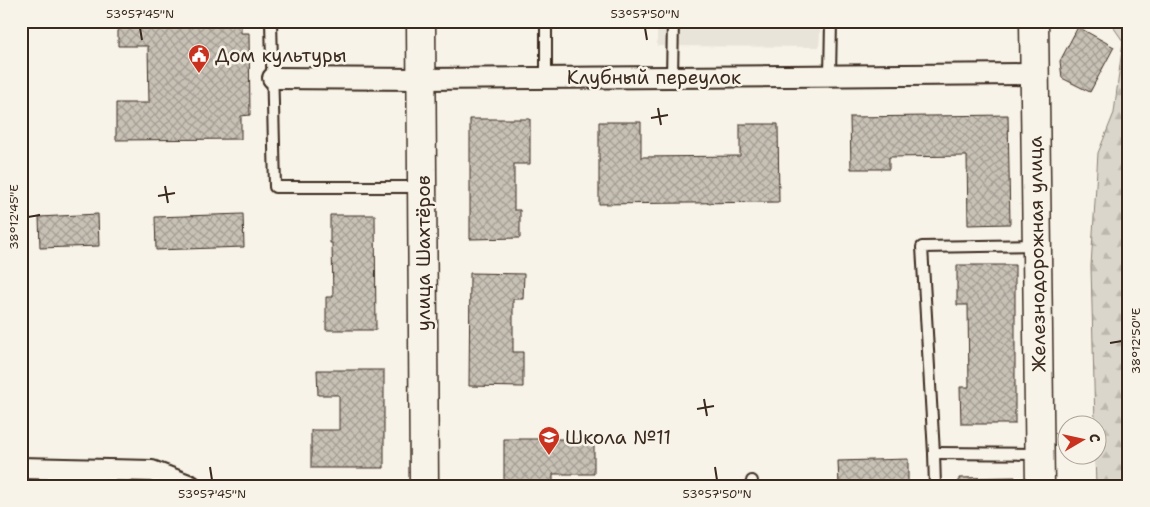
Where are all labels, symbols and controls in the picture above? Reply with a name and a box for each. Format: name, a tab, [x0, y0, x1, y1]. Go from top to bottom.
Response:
text: 53°57'45"N	[106, 6, 174, 22]
text: 53°57'50"N	[610, 6, 680, 22]
public building icon: Дом культуры	[187, 43, 211, 74]
place label: Дом культуры	[215, 43, 347, 68]
street label: Клубный переулок	[567, 65, 741, 90]
street label: Железнодорожная улица	[1022, 136, 1052, 372]
street label: улица Шахтёров	[411, 175, 436, 331]
text: 38°12'45"E	[6, 184, 22, 250]
text: 38°12'50"E	[1128, 308, 1144, 374]
north arrow	[1058, 414, 1108, 464]
school or university icon: Школа №11	[537, 425, 561, 456]
place label: Школа №11	[565, 425, 671, 450]
text: С	[1085, 432, 1104, 444]
text: 53°57'45"N	[178, 486, 246, 502]
text: 53°57'50"N	[682, 486, 752, 502]

